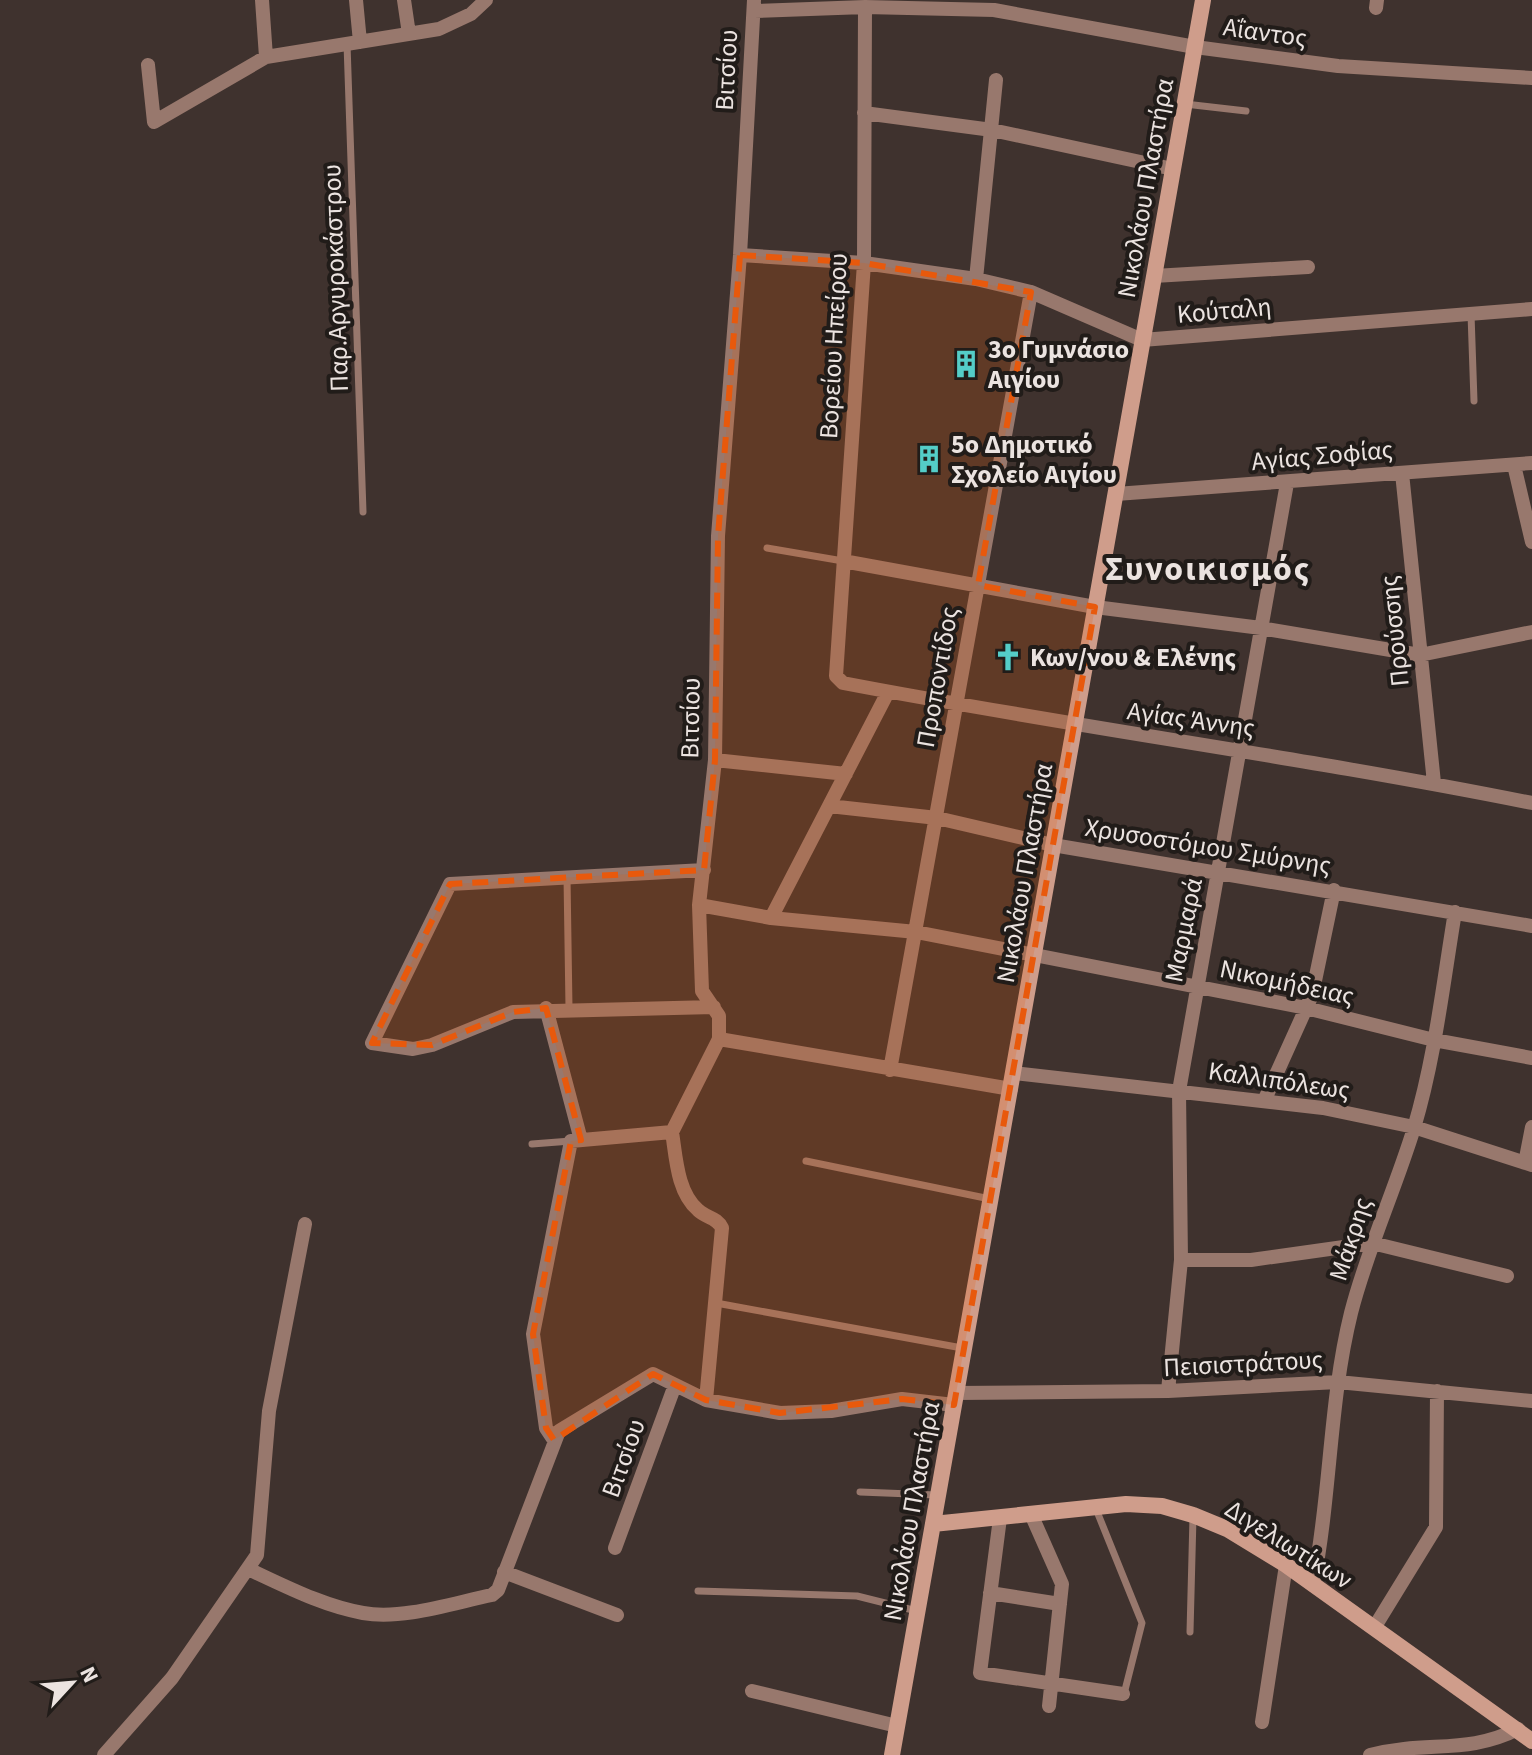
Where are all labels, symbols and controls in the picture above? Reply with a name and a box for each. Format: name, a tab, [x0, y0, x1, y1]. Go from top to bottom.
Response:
street label: Αΐαντος	[1221, 8, 1309, 57]
street label: Βιτσίου	[706, 29, 747, 111]
street label: Νικολάου Πλαστήρα	[1108, 75, 1183, 301]
street label: Παρ.Αργυροκάστρου	[313, 163, 358, 392]
street label: Βορείου Ηπείρου	[810, 252, 857, 440]
street label: Κούταλη	[1175, 288, 1273, 333]
place label: 3ο Γυμνάσιο Αιγίου	[987, 331, 1129, 398]
building icon: 3ο Γυμνάσιο Αιγίου	[951, 349, 981, 379]
place label: 5ο Δημοτικό Σχολείο Αιγίου	[951, 426, 1117, 493]
street label: Αγίας Σοφίας	[1250, 431, 1394, 480]
building icon: 5ο Δημοτικό Σχολείο Αιγίου	[914, 444, 944, 474]
district label: Συνοικισμός	[1105, 545, 1311, 594]
street label: Προύσσης	[1370, 573, 1419, 688]
street label: Προποντίδος	[907, 604, 968, 750]
place label: Κων/νου & Ελένης	[1030, 639, 1237, 676]
church icon: Κων/νου & Ελένης	[993, 642, 1023, 672]
street label: Βιτσίου	[671, 677, 710, 759]
street label: Αγίας Άννης	[1125, 692, 1257, 747]
street label: Νικολάου Πλαστήρα	[987, 760, 1062, 986]
street label: Χρυσοστόμου Σμύρνης	[1082, 809, 1333, 884]
street label: Μαρμαρά	[1155, 874, 1212, 985]
street label: Νικομήδειας	[1216, 950, 1357, 1015]
street label: Καλλιπόλεως	[1206, 1052, 1352, 1109]
street label: Μάκρης	[1320, 1193, 1381, 1286]
street label: Πεισιστράτους	[1162, 1341, 1324, 1386]
street label: Νικολάου Πλαστήρα	[874, 1398, 949, 1624]
street label: Βιτσίου	[592, 1414, 655, 1503]
street label: Διγελιωτίκων	[1218, 1491, 1360, 1598]
north arrow	[32, 1643, 112, 1723]
text: N	[71, 1661, 107, 1688]

